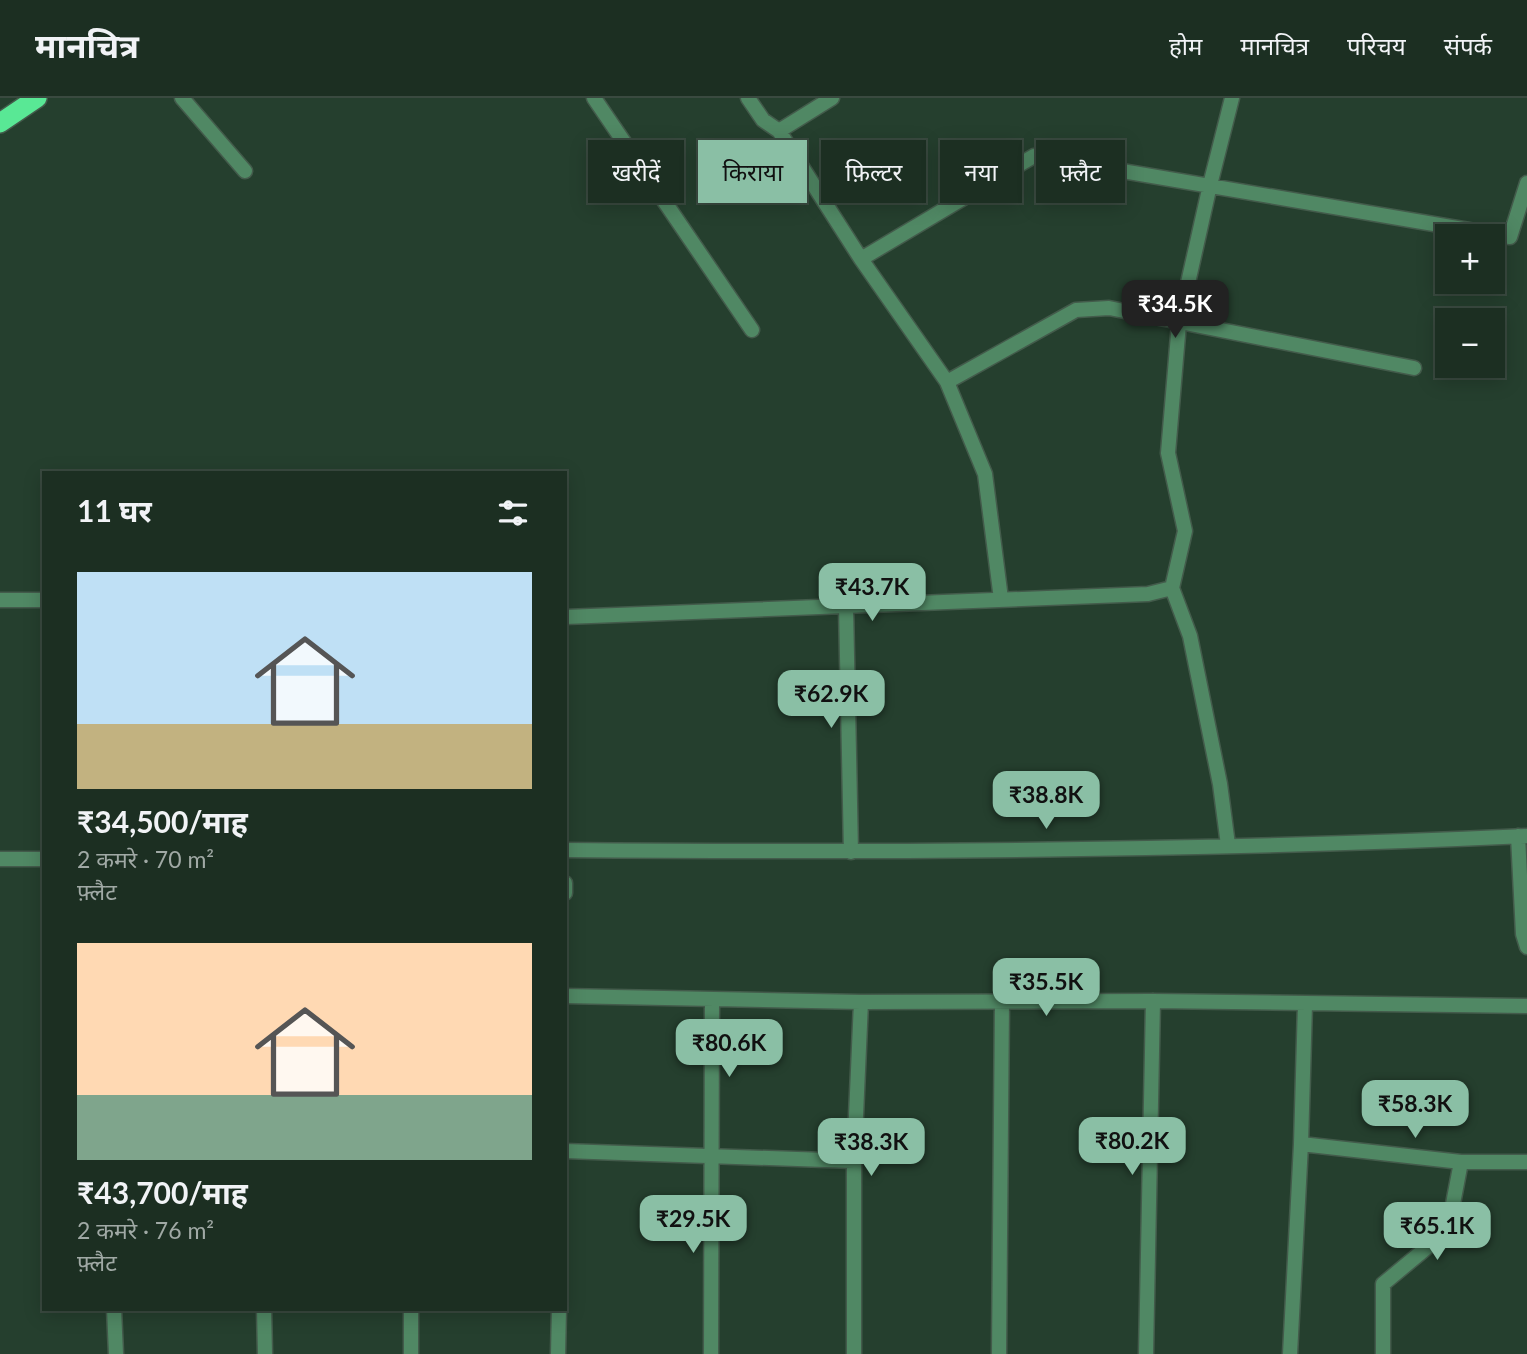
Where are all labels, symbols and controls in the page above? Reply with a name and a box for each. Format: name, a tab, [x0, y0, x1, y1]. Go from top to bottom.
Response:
text: मानचित्र	[35, 25, 139, 65]
text: होम	[1169, 31, 1202, 60]
text: मानचित्र	[1240, 31, 1309, 60]
text: परिचय	[1347, 31, 1406, 60]
text: संपर्क	[1444, 31, 1492, 60]
chip: खरीदें	[588, 140, 684, 203]
chip: किराया	[698, 140, 807, 203]
chip: फ़िल्टर	[821, 140, 926, 203]
chip: नया	[940, 140, 1022, 203]
chip: फ़्लैट	[1036, 140, 1125, 203]
map controls	[1435, 224, 1505, 378]
button: +	[1435, 224, 1505, 294]
pin: ₹34.5K	[1118, 280, 1232, 340]
text: ₹34.5K	[1138, 289, 1212, 317]
button: −	[1435, 308, 1505, 378]
text: 11 घर	[77, 492, 152, 528]
icon: filters	[494, 494, 532, 532]
pin: ₹43.7K	[815, 564, 929, 623]
text: ₹43.7K	[835, 572, 909, 600]
icon: home	[242, 618, 368, 744]
pin: ₹62.9K	[774, 670, 888, 730]
text: ₹62.9K	[794, 679, 868, 707]
pin: ₹38.8K	[989, 772, 1103, 831]
text: ₹38.8K	[1009, 780, 1083, 808]
text: ₹34,500/माह	[77, 803, 248, 839]
text: 2 कमरे · 70 m²	[77, 845, 214, 873]
text: फ़्लैट	[77, 877, 117, 905]
pin: ₹35.5K	[989, 958, 1103, 1018]
text: ₹35.5K	[1009, 967, 1083, 995]
icon: home	[242, 989, 368, 1115]
pin: ₹80.6K	[672, 1020, 786, 1079]
text: ₹80.6K	[692, 1028, 766, 1056]
pin: ₹58.3K	[1358, 1080, 1472, 1140]
text: ₹58.3K	[1378, 1089, 1452, 1117]
pin: ₹38.3K	[814, 1118, 928, 1178]
pin: ₹80.2K	[1075, 1118, 1189, 1177]
text: ₹80.2K	[1095, 1126, 1169, 1154]
text: ₹38.3K	[834, 1127, 908, 1155]
text: ₹43,700/माह	[77, 1174, 248, 1210]
pin: ₹29.5K	[636, 1196, 750, 1255]
pin: ₹65.1K	[1380, 1202, 1494, 1262]
text: ₹29.5K	[656, 1204, 730, 1232]
text: ₹65.1K	[1400, 1211, 1474, 1239]
text: 2 कमरे · 76 m²	[77, 1216, 214, 1244]
text: फ़्लैट	[77, 1248, 117, 1276]

